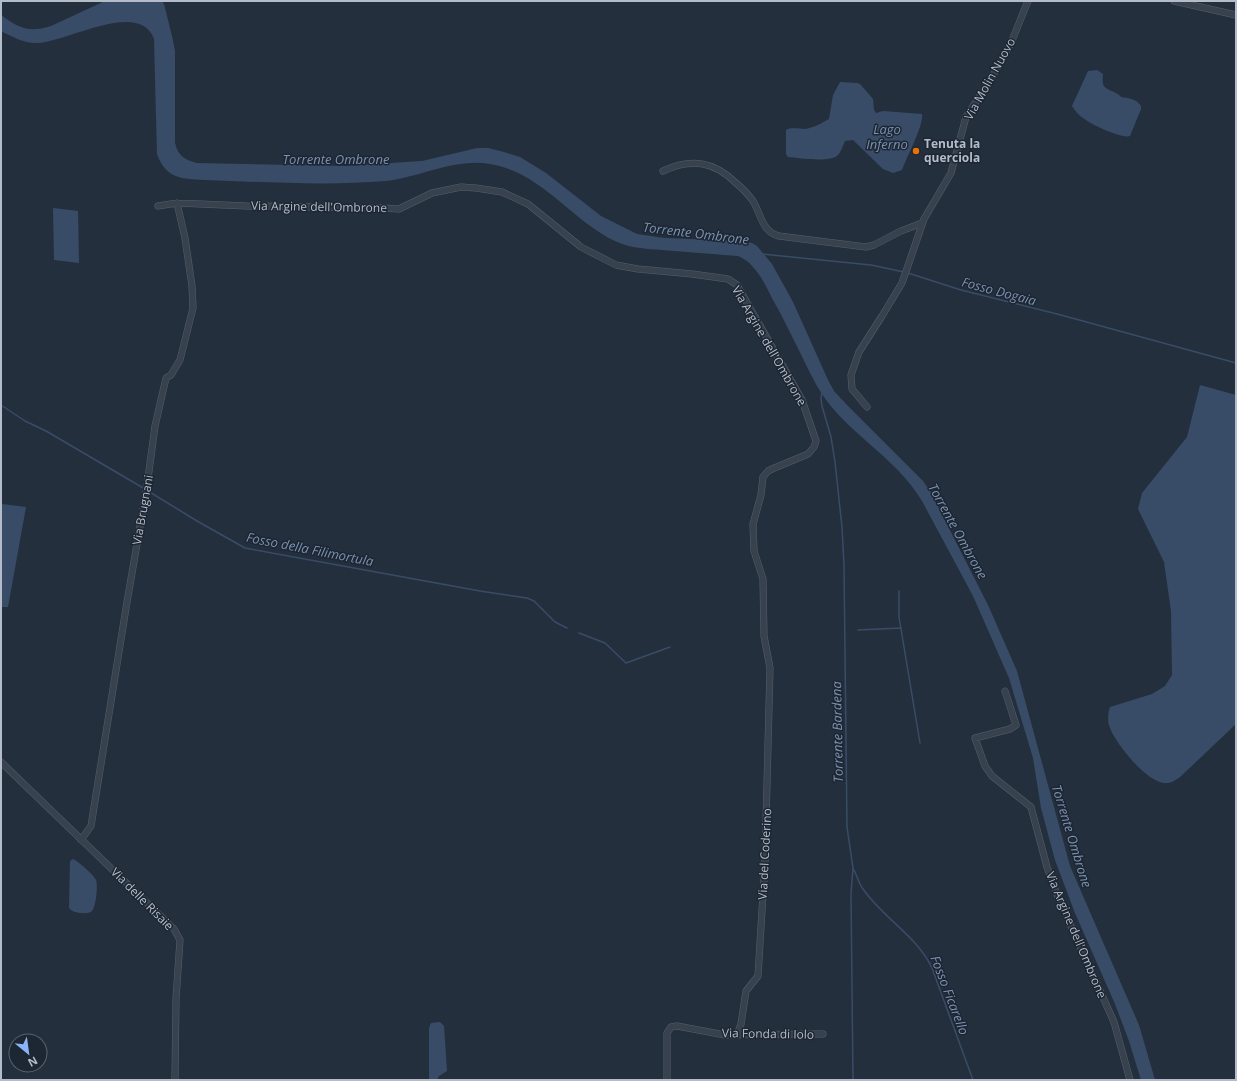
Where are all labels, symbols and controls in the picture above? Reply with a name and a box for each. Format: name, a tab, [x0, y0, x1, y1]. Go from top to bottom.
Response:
street label: Via Molin Nuovo	[960, 35, 1019, 123]
water label: Lago Inferno	[866, 120, 908, 153]
place label: Tenuta la querciola	[924, 135, 980, 166]
marker: Tenuta la querciola	[911, 146, 921, 156]
water label: Torrente Ombrone	[283, 150, 390, 168]
street label: Via Argine dell'Ombrone	[251, 197, 387, 216]
water label: Torrente Ombrone	[642, 218, 751, 249]
water label: Fosso Dogaia	[960, 272, 1039, 310]
street label: Via Argine dell'Ombrone	[728, 283, 811, 409]
street label: Via Brugnani	[128, 474, 157, 546]
water label: Torrente Ombrone	[924, 480, 992, 583]
water label: Fosso della Filimortula	[245, 528, 376, 570]
water label: Torrente Bardena	[827, 681, 847, 783]
water label: Torrente Ombrone	[1048, 782, 1096, 890]
street label: Via del Coderino	[754, 808, 775, 900]
street label: Via delle Risaie	[107, 863, 178, 934]
street label: Via Argine dell'Ombrone	[1042, 869, 1111, 1001]
water label: Fosso Ficarello	[927, 953, 973, 1037]
street label: Via Fonda di Iolo	[722, 1024, 814, 1043]
north arrow	[8, 1033, 48, 1073]
text: N	[26, 1053, 41, 1071]

